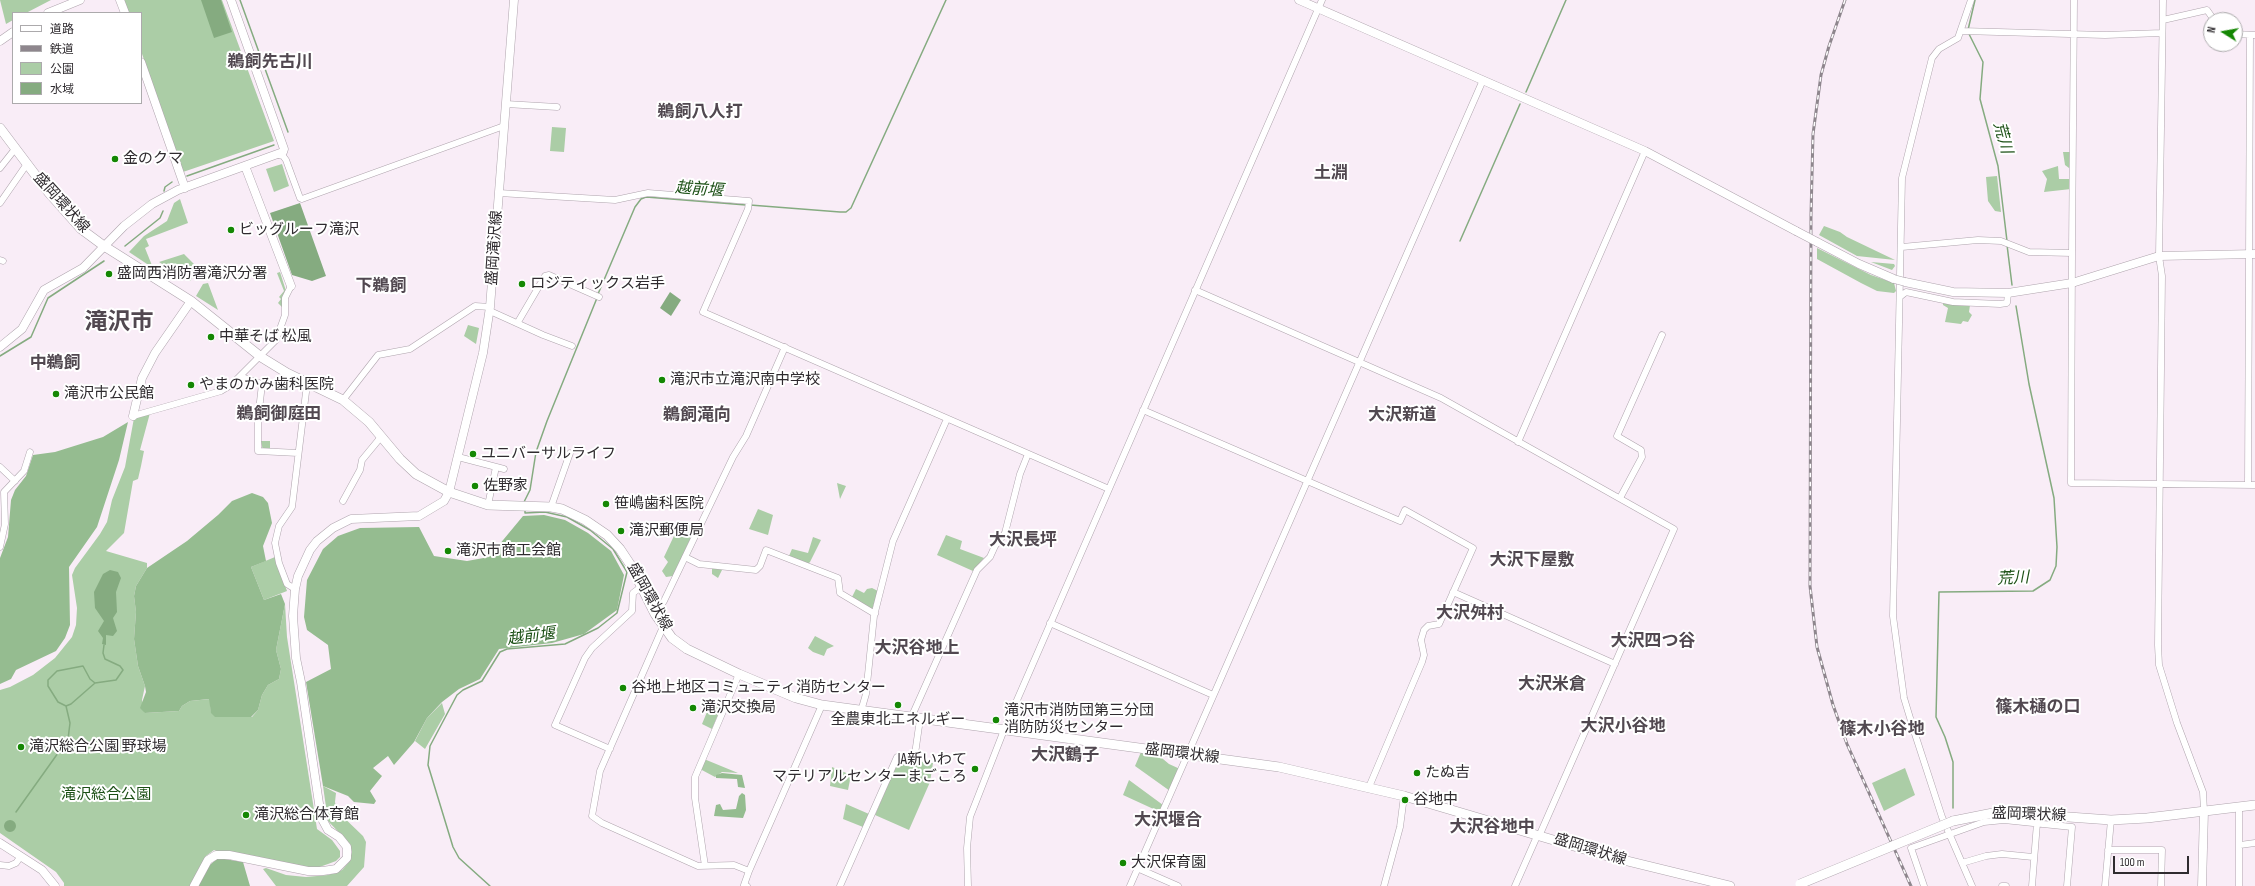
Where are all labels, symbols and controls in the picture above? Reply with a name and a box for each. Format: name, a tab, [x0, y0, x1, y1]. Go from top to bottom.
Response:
legend	[12, 12, 142, 104]
north arrow	[2203, 12, 2243, 52]
text: 道路	[50, 22, 74, 37]
text: N	[2205, 26, 2219, 34]
text: 鉄道	[50, 42, 74, 57]
district label: 鵜飼先古川	[228, 53, 312, 73]
text: 公園	[50, 62, 74, 77]
text: 水域	[50, 82, 74, 97]
district label: 鵜飼八人打	[658, 103, 742, 123]
water label: 荒川	[1989, 120, 2015, 156]
place label: 金のクマ	[123, 150, 183, 168]
marker: 金のクマ	[110, 154, 120, 164]
district label: 土淵	[1314, 164, 1348, 184]
street label: 盛岡環状線	[29, 169, 93, 237]
water label: 越前堰	[674, 179, 724, 201]
street label: 盛岡滝沢線	[483, 210, 507, 286]
place label: ビッグルーフ滝沢	[239, 221, 359, 239]
marker: ビッグルーフ滝沢	[226, 225, 236, 235]
place label: 盛岡西消防署滝沢分署	[117, 265, 267, 283]
marker: 盛岡西消防署滝沢分署	[104, 269, 114, 279]
place label: ロジティックス岩手	[530, 275, 665, 293]
district label: 下鵜飼	[356, 277, 406, 297]
marker: ロジティックス岩手	[517, 279, 527, 289]
district label: 滝沢市	[85, 309, 153, 337]
place label: 中華そば 松風	[219, 328, 311, 346]
marker: 中華そば 松風	[206, 332, 216, 342]
district label: 中鵜飼	[30, 354, 80, 374]
place label: 滝沢市立滝沢南中学校	[670, 371, 820, 389]
marker: 滝沢市立滝沢南中学校	[657, 375, 667, 385]
place label: やまのかみ歯科医院	[199, 376, 334, 394]
marker: やまのかみ歯科医院	[186, 380, 196, 390]
place label: 滝沢市公民館	[64, 385, 154, 403]
marker: 滝沢市公民館	[51, 389, 61, 399]
district label: 鵜飼御庭田	[237, 405, 321, 425]
district label: 鵜飼滝向	[663, 406, 731, 426]
district label: 大沢新道	[1368, 406, 1436, 426]
place label: ユニバーサルライフ	[481, 445, 616, 463]
marker: ユニバーサルライフ	[468, 449, 478, 459]
place label: 佐野家	[483, 477, 528, 495]
marker: 佐野家	[470, 481, 480, 491]
place label: 笹嶋歯科医院	[614, 495, 704, 513]
marker: 笹嶋歯科医院	[601, 499, 611, 509]
place label: 滝沢郵便局	[629, 522, 704, 540]
marker: 滝沢郵便局	[616, 526, 626, 536]
district label: 大沢長坪	[989, 531, 1057, 551]
place label: 滝沢市商工会館	[456, 542, 561, 560]
marker: 滝沢市商工会館	[443, 546, 453, 556]
district label: 大沢下屋敷	[1490, 551, 1574, 571]
street label: 盛岡環状線	[623, 560, 675, 634]
water label: 荒川	[1997, 569, 2029, 589]
district label: 大沢舛村	[1436, 604, 1504, 624]
water label: 越前堰	[506, 625, 556, 649]
district label: 大沢四つ谷	[1611, 632, 1695, 652]
district label: 大沢谷地上	[875, 639, 959, 659]
district label: 大沢米倉	[1518, 675, 1586, 695]
place label: 谷地上地区コミュニティ消防センター	[631, 679, 886, 697]
marker: 谷地上地区コミュニティ消防センター	[618, 683, 628, 693]
district label: 篠木樋の口	[1996, 698, 2080, 718]
place label: 滝沢交換局	[701, 699, 776, 717]
marker: 全農東北エネルギー	[893, 700, 903, 710]
place label: 滝沢市消防団第三分団 消防防災センター	[1004, 702, 1154, 737]
marker: 滝沢交換局	[688, 703, 698, 713]
place label: 全農東北エネルギー	[831, 711, 965, 729]
marker: 滝沢市消防団第三分団 消防防災センター	[991, 715, 1001, 725]
district label: 大沢小谷地	[1581, 717, 1665, 737]
district label: 篠木小谷地	[1840, 720, 1924, 740]
place label: 滝沢総合公園 野球場	[29, 738, 166, 756]
street label: 盛岡環状線	[1144, 740, 1220, 768]
marker: 滝沢総合公園 野球場	[16, 742, 26, 752]
district label: 大沢鶴子	[1031, 746, 1099, 766]
place label: JA新いわて マテリアルセンターまごころ	[772, 751, 967, 786]
marker: JA新いわて マテリアルセンターまごころ	[970, 764, 980, 774]
place label: たぬ吉	[1425, 764, 1470, 782]
marker: たぬ吉	[1412, 768, 1422, 778]
park label: 滝沢総合公園	[61, 786, 151, 804]
place label: 谷地中	[1413, 791, 1458, 809]
marker: 谷地中	[1400, 795, 1410, 805]
street label: 盛岡環状線	[1991, 805, 2067, 825]
place label: 滝沢総合体育館	[254, 806, 359, 824]
marker: 滝沢総合体育館	[241, 810, 251, 820]
district label: 大沢堰合	[1134, 811, 1202, 831]
district label: 大沢谷地中	[1450, 818, 1534, 838]
street label: 盛岡環状線	[1552, 830, 1628, 870]
scale bar	[2115, 848, 2191, 874]
place label: 大沢保育園	[1131, 854, 1206, 872]
text: 100 m	[2120, 855, 2145, 870]
marker: 大沢保育園	[1118, 858, 1128, 868]

